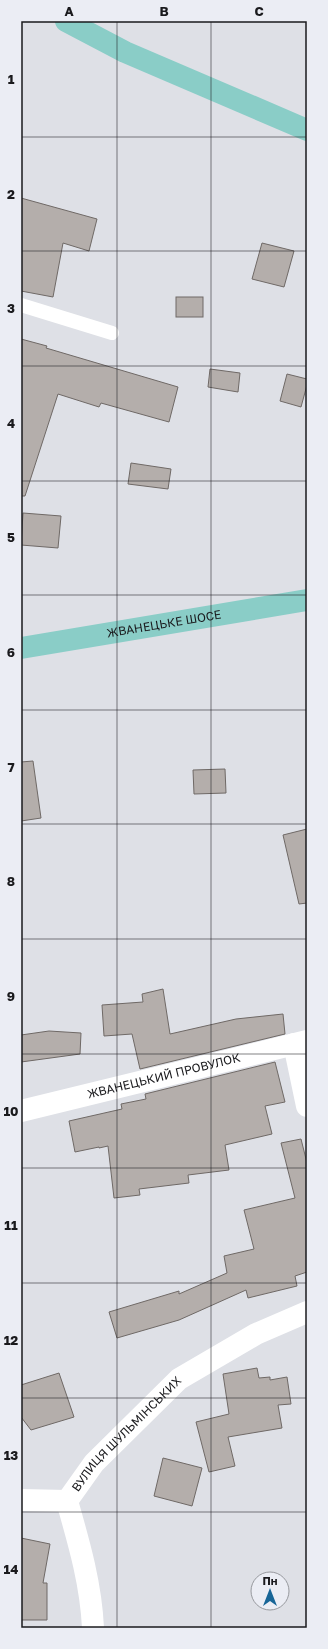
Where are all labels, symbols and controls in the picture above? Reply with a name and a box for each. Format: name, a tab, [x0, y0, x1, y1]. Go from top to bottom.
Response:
text: A	[64, 3, 74, 19]
text: B	[159, 3, 169, 19]
text: C	[254, 3, 264, 19]
text: 1	[8, 71, 15, 87]
text: 2	[7, 186, 15, 202]
text: 3	[7, 300, 15, 316]
text: 4	[7, 415, 15, 431]
text: 5	[7, 529, 15, 545]
street label: ЖВАНЕЦЬКЕ ШОСЕ	[106, 607, 222, 640]
text: 6	[7, 644, 15, 660]
text: 7	[7, 759, 15, 775]
text: 8	[7, 873, 15, 889]
text: 9	[7, 988, 15, 1004]
street label: ЖВАНЕЦЬКИЙ ПРОВУЛОК	[86, 1049, 242, 1102]
text: 10	[3, 1103, 19, 1119]
text: 11	[4, 1217, 18, 1233]
text: 12	[4, 1332, 18, 1348]
street label: ВУЛИЦЯ ШУЛЬМІНСЬКИХ	[68, 1373, 184, 1494]
text: 13	[4, 1447, 18, 1463]
text: 14	[4, 1561, 18, 1577]
north arrow	[250, 1571, 290, 1611]
text: Пн	[263, 1574, 278, 1587]

